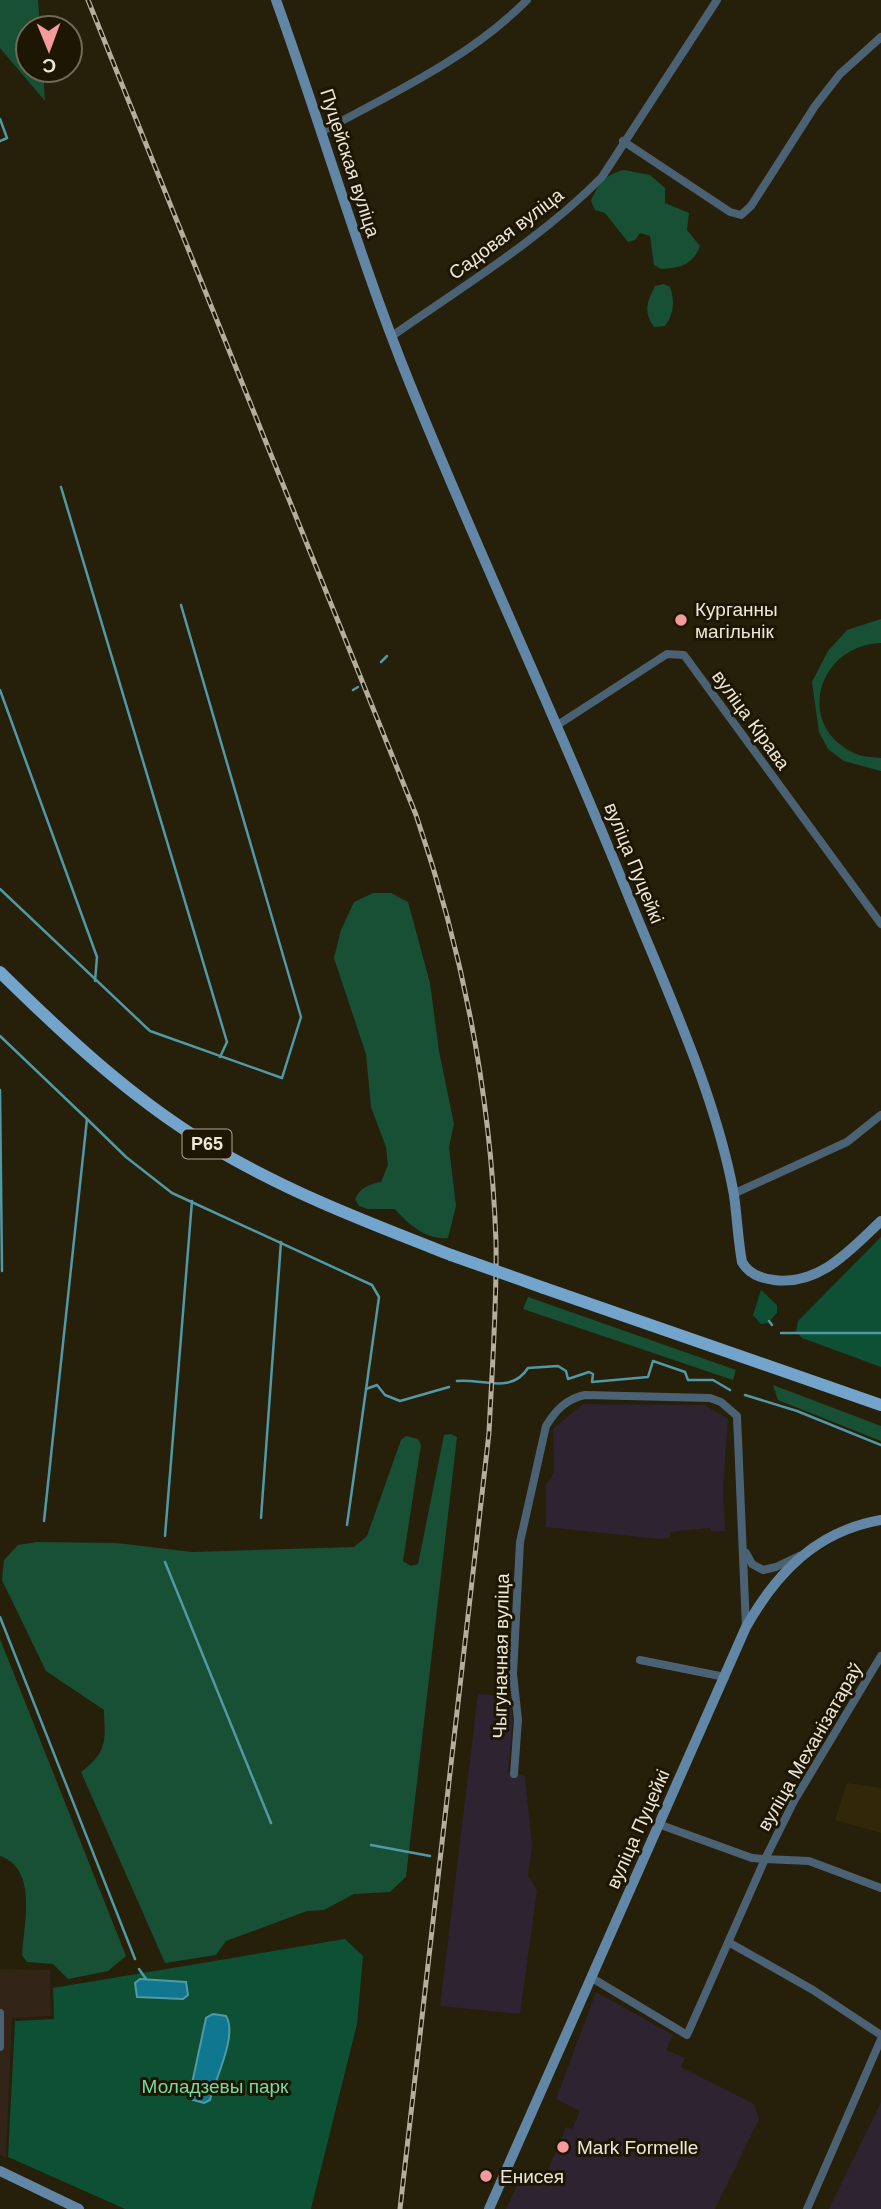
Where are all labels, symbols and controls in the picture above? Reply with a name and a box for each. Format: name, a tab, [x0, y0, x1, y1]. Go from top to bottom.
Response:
north arrow	[14, 14, 84, 84]
text: С	[42, 55, 56, 76]
street label: Пуцейская вуліца	[316, 86, 384, 240]
street label: Садовая вуліца	[445, 184, 568, 284]
place label: Курганны магільнік	[695, 599, 778, 642]
marker: Курганны магільнік	[673, 612, 689, 628]
street label: вуліца Кірава	[708, 666, 794, 774]
street label: вуліца Пуцейкі	[600, 800, 668, 926]
road number: Р65	[182, 1129, 232, 1158]
street label: Чыгуначная вуліца	[489, 1573, 513, 1739]
street label: вуліца Механізатараў	[753, 1659, 867, 1835]
street label: вуліца Пуцейкі	[602, 1766, 674, 1892]
park label: Моладзевы парк	[142, 2076, 289, 2097]
place label: Mark Formelle	[577, 2137, 698, 2158]
marker: Mark Formelle	[555, 2139, 571, 2155]
place label: Енисея	[500, 2166, 564, 2187]
marker: Енисея	[478, 2168, 494, 2184]

